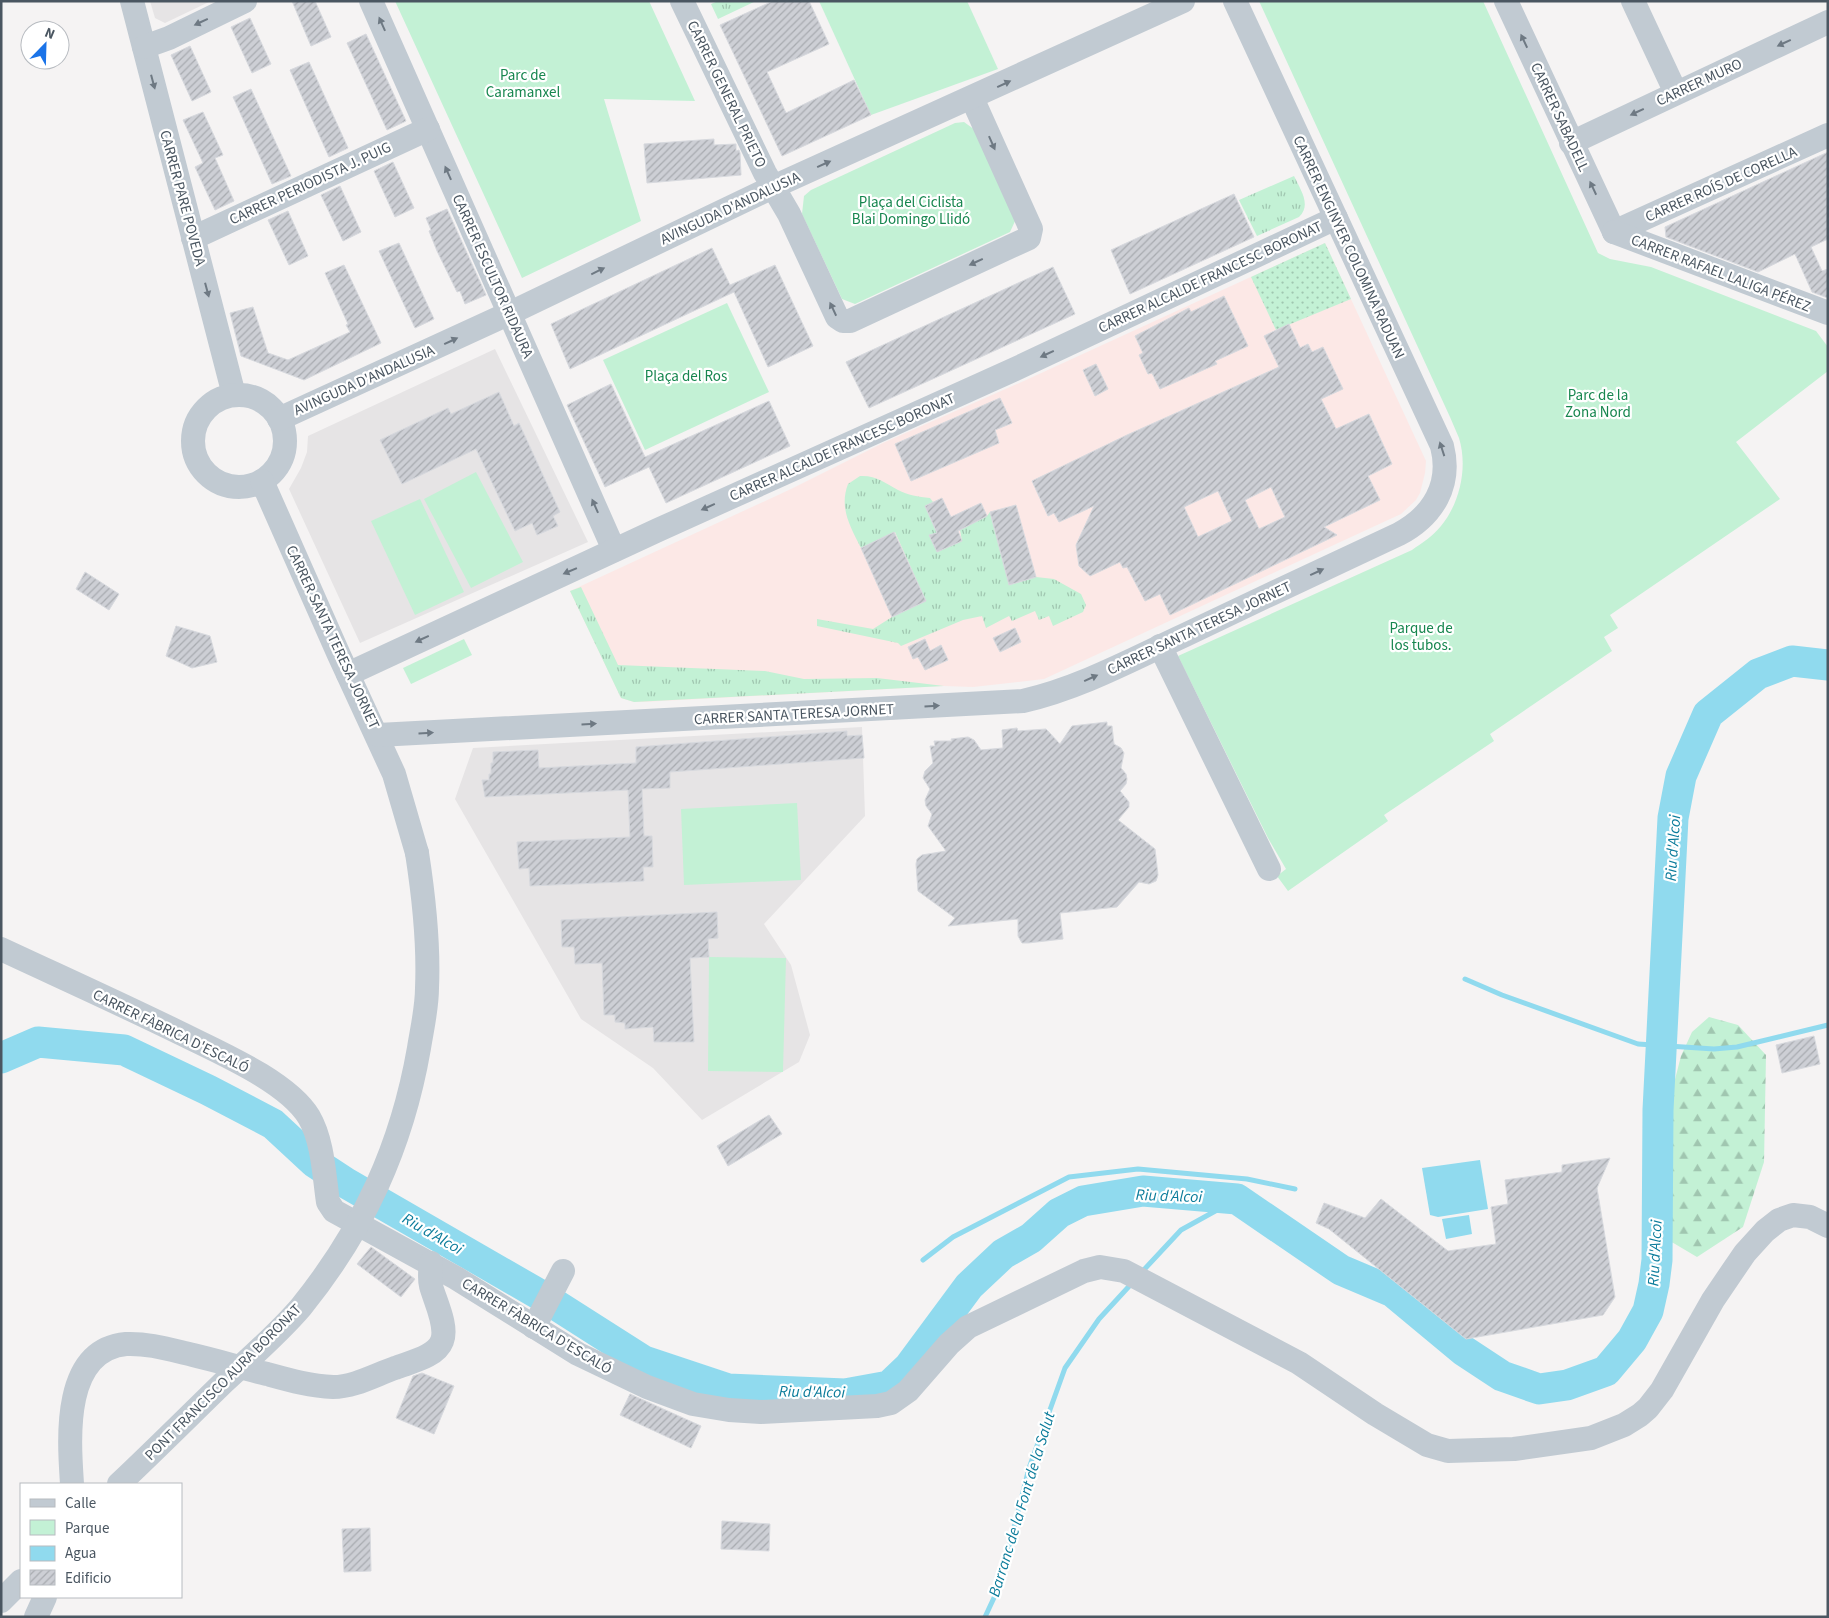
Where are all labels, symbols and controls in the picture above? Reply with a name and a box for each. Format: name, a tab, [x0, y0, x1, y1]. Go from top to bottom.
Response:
one-way arrow	[377, 17, 385, 31]
street label: CARRER GENERAL PRIETO	[682, 17, 771, 171]
one-way arrow	[194, 18, 209, 26]
north arrow	[20, 20, 70, 70]
text: N	[41, 23, 58, 45]
one-way arrow	[1520, 34, 1528, 48]
one-way arrow	[1777, 39, 1791, 47]
street label: CARRER MURO	[1653, 53, 1746, 111]
street label: CARRER SABADELL	[1525, 59, 1594, 175]
park label: Parc de Caramanxel	[486, 65, 560, 103]
one-way arrow	[149, 75, 157, 90]
one-way arrow	[997, 79, 1011, 87]
one-way arrow	[1630, 108, 1644, 116]
street label: CARRER PARE POVEDA	[154, 128, 211, 269]
street label: CARRER ENGINYER COLOMINA RADUAN	[1287, 132, 1410, 362]
one-way arrow	[988, 136, 996, 150]
street label: CARRER PERIODISTA J. PUIG	[226, 137, 395, 230]
street label: CARRER ROÍS DE CORELLA	[1642, 141, 1801, 227]
one-way arrow	[817, 160, 831, 168]
one-way arrow	[443, 166, 451, 180]
street label: AVINGUDA D'ANDALUSIA	[657, 166, 804, 250]
one-way arrow	[1589, 181, 1597, 196]
street label: CARRER ESCULTOR RIDAURA	[447, 191, 539, 362]
park label: Plaça del Ciclista Blai Domingo Llidó	[852, 192, 970, 230]
street label: CARRER ALCALDE FRANCESC BORONAT	[1095, 216, 1325, 339]
street label: CARRER RAFAEL LALIGA PÉREZ	[1628, 229, 1814, 317]
one-way arrow	[969, 259, 983, 267]
one-way arrow	[591, 267, 605, 275]
one-way arrow	[203, 283, 211, 298]
one-way arrow	[829, 301, 837, 316]
one-way arrow	[444, 336, 458, 344]
street label: AVINGUDA D'ANDALUSIA	[290, 340, 439, 421]
one-way arrow	[1040, 350, 1054, 358]
park label: Plaça del Ros	[645, 366, 727, 387]
park label: Parc de la Zona Nord	[1565, 385, 1631, 423]
street label: CARRER ALCALDE FRANCESC BORONAT	[726, 388, 958, 507]
one-way arrow	[1438, 441, 1446, 456]
one-way arrow	[590, 499, 598, 513]
one-way arrow	[701, 504, 715, 512]
street label: CARRER SANTA TERESA JORNET	[281, 542, 384, 733]
one-way arrow	[563, 567, 577, 575]
one-way arrow	[1310, 568, 1324, 576]
street label: CARRER SANTA TERESA JORNET	[1104, 577, 1295, 680]
park label: Parque de los tubos.	[1389, 618, 1453, 656]
one-way arrow	[415, 635, 429, 643]
one-way arrow	[1084, 674, 1098, 682]
street label: CARRER SANTA TERESA JORNET	[693, 699, 895, 730]
one-way arrow	[924, 702, 940, 710]
one-way arrow	[581, 720, 597, 728]
one-way arrow	[419, 728, 435, 736]
water label: Riu d'Alcoi	[1660, 814, 1686, 882]
street label: CARRER FÀBRICA D'ESCALÓ	[89, 984, 253, 1079]
water label: Riu d'Alcoi	[1135, 1184, 1203, 1208]
water label: Riu d'Alcoi	[398, 1208, 467, 1260]
water label: Riu d'Alcoi	[1642, 1219, 1668, 1287]
street label: CARRER FÀBRICA D'ESCALÓ	[458, 1273, 616, 1380]
street label: PONT FRANCISCO AURA BORONAT	[140, 1299, 306, 1465]
water label: Riu d'Alcoi	[779, 1380, 846, 1404]
water label: Barranc de la Font de la Salut	[983, 1408, 1061, 1600]
legend	[20, 1483, 182, 1598]
text: Calle	[65, 1493, 96, 1514]
text: Parque	[65, 1518, 109, 1539]
text: Agua	[65, 1543, 96, 1564]
text: Edificio	[65, 1568, 112, 1589]

